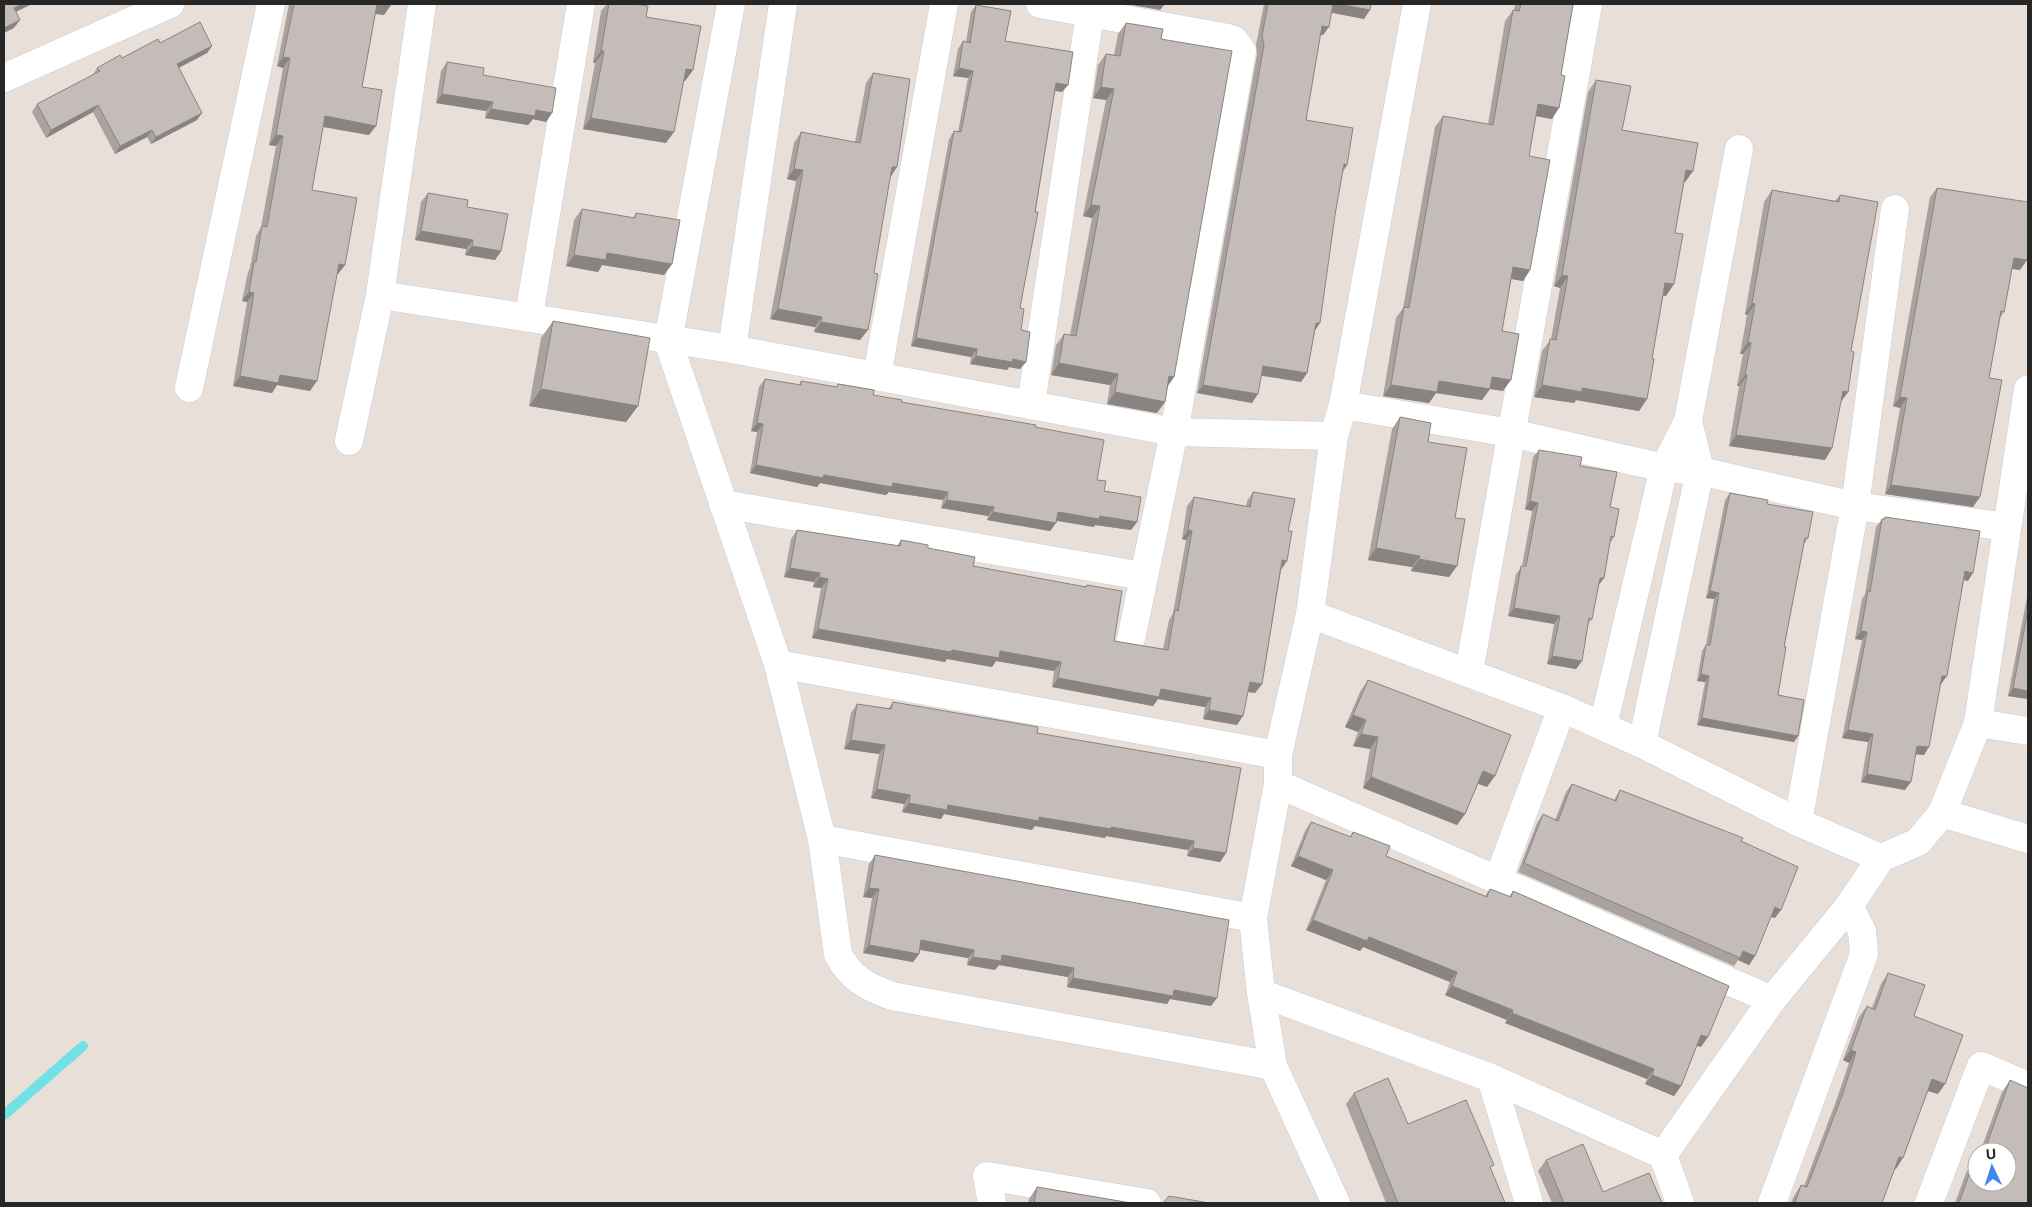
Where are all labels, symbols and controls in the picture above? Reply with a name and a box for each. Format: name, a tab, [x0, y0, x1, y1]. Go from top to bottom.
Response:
north arrow	[1967, 1142, 2017, 1192]
text: U	[1985, 1145, 1997, 1162]

